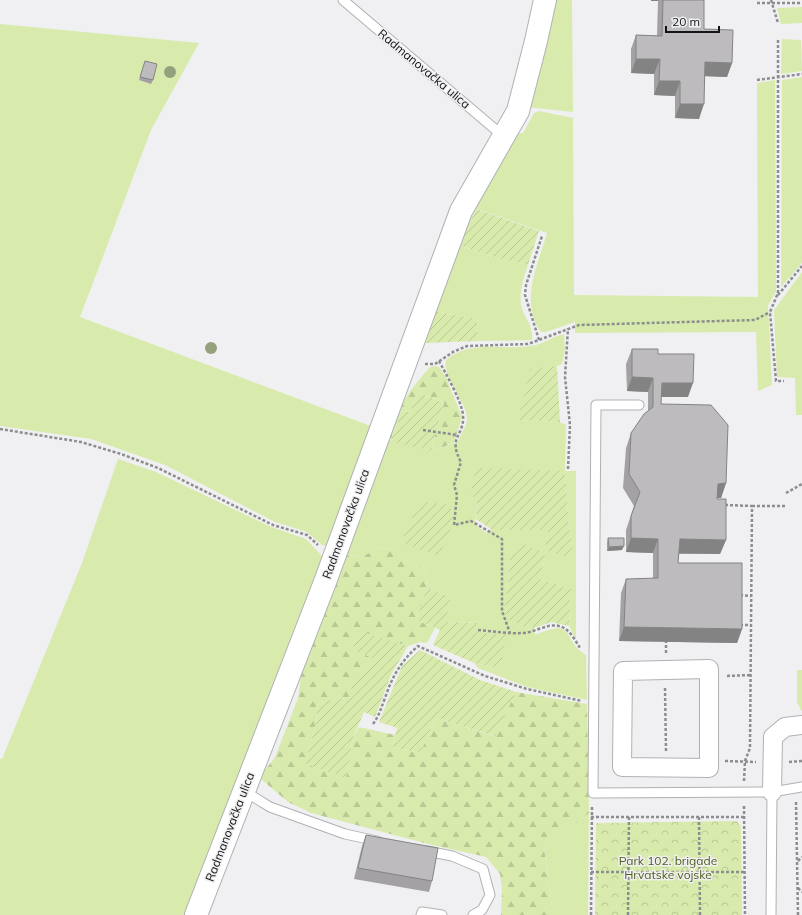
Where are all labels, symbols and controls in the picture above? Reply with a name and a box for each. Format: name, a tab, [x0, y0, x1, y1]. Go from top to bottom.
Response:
scale bar	[666, 8, 719, 34]
text: 20 m	[672, 14, 700, 29]
street label: Radmanovačka ulica	[375, 26, 473, 112]
street label: Radmanovačka ulica	[319, 467, 372, 581]
street label: Radmanovačka ulica	[202, 770, 257, 884]
park label: Park 102. brigade Hrvatske vojske	[619, 853, 717, 882]

